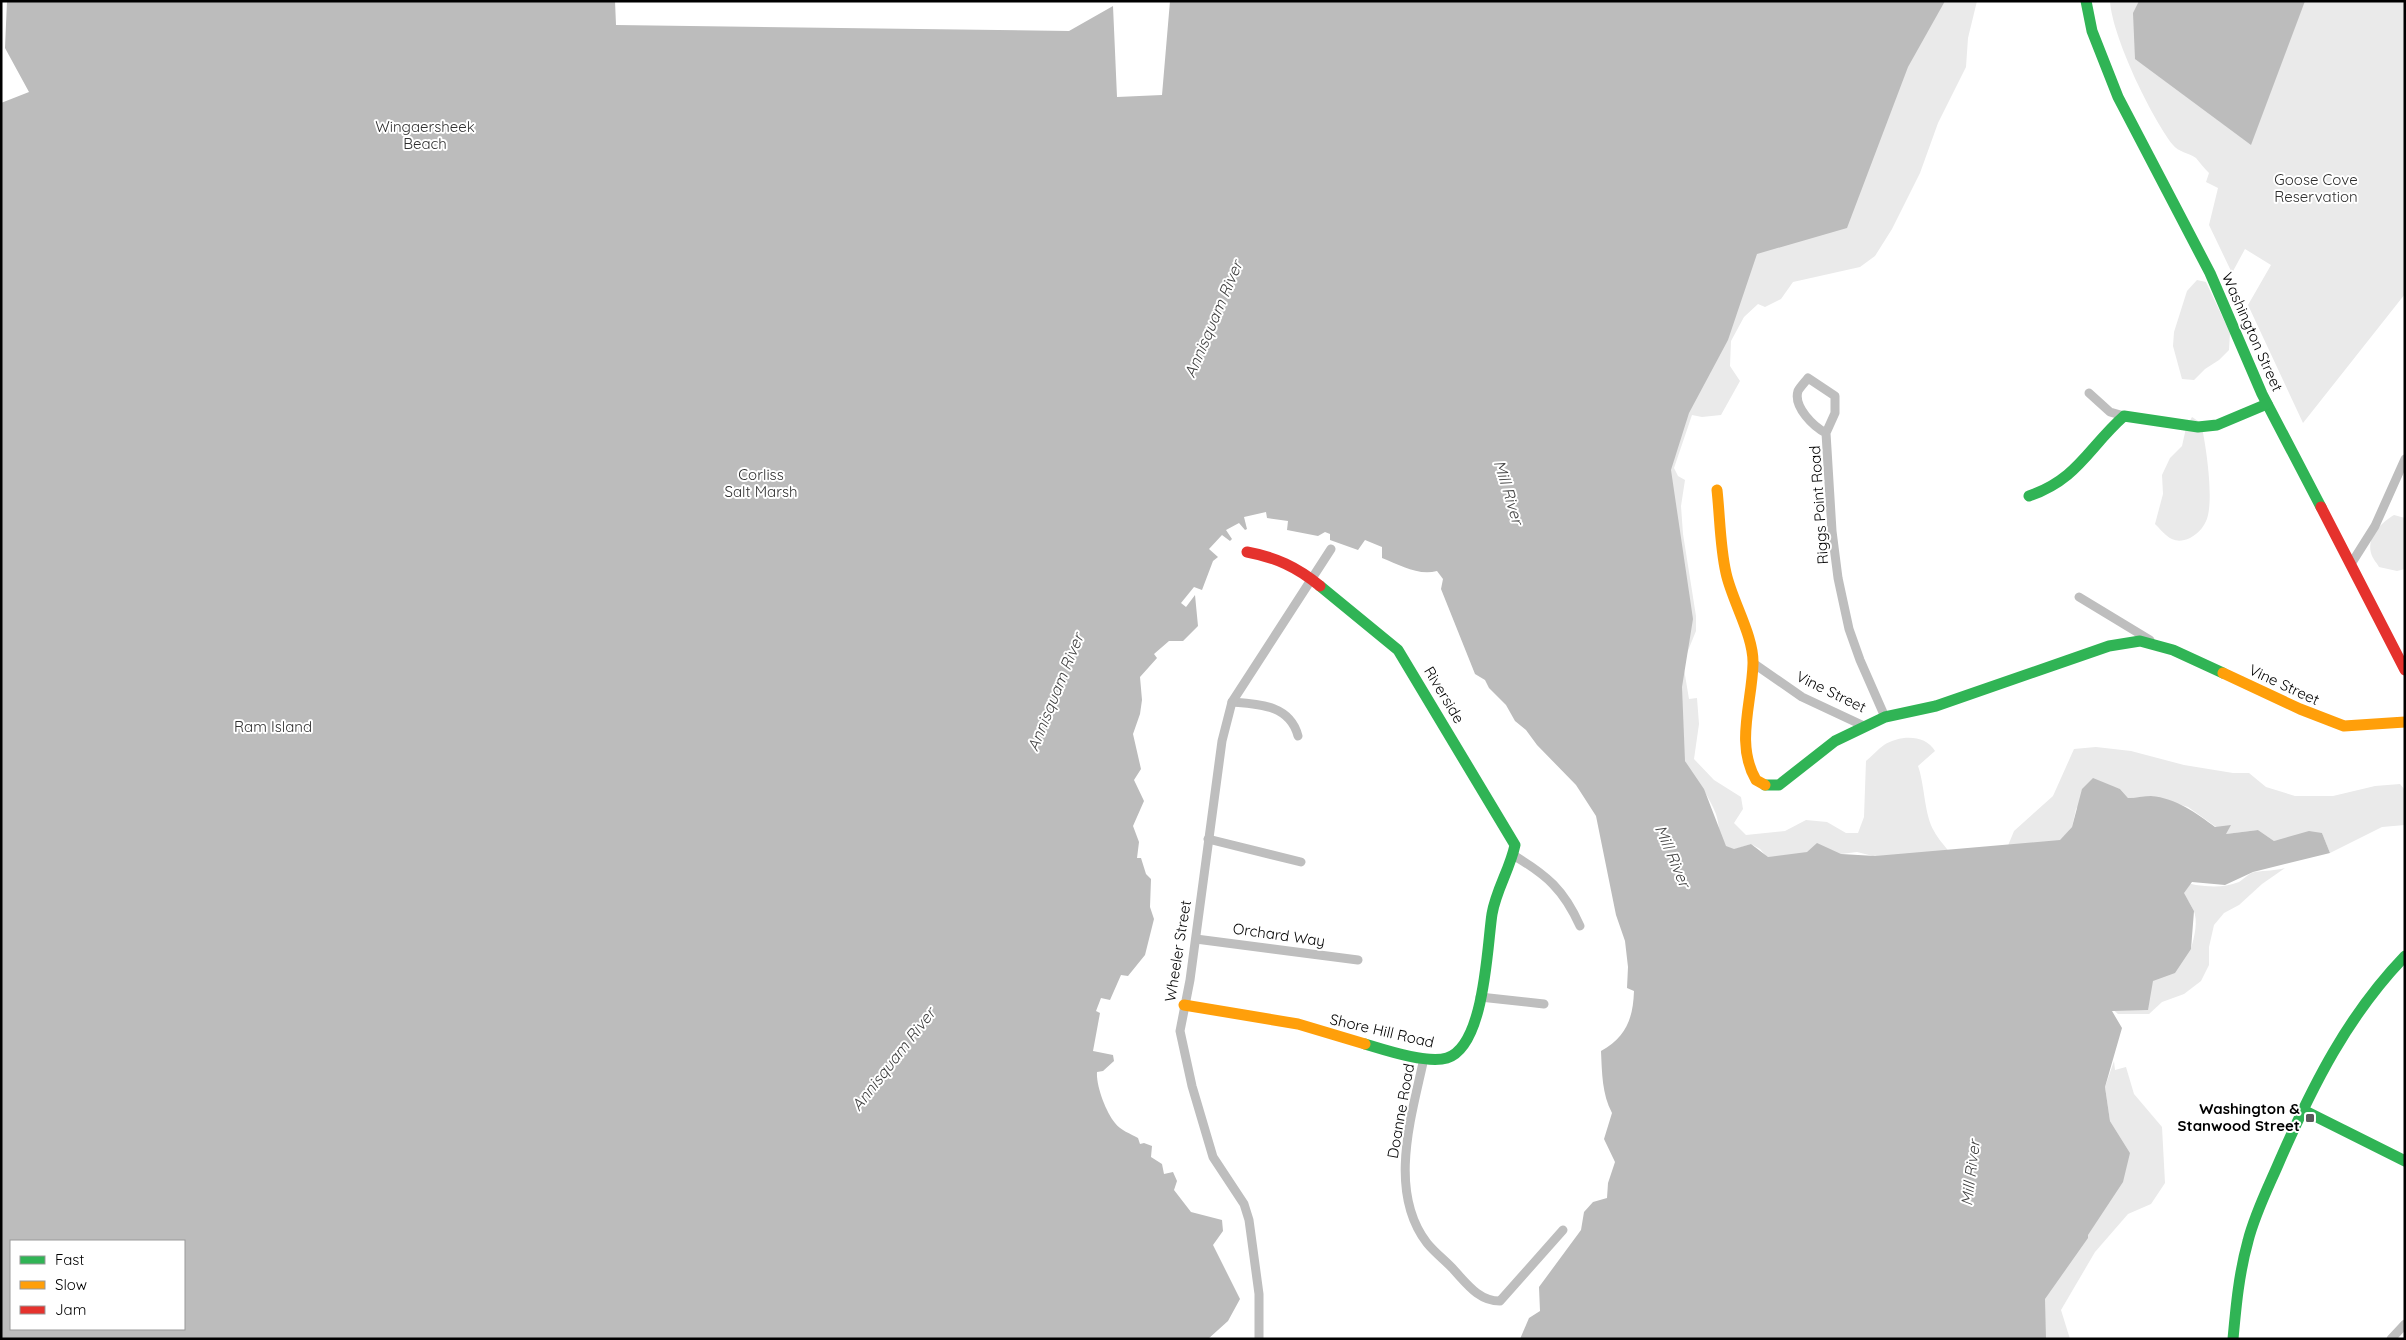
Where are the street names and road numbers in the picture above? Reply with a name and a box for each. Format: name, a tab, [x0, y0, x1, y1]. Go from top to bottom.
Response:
street label: Washington Street	[2218, 269, 2287, 394]
street label: Riggs Point Road	[1805, 445, 1832, 565]
street label: Vine Street	[2246, 660, 2322, 709]
street label: Riverside	[1420, 663, 1469, 727]
street label: Vine Street	[1793, 666, 1869, 717]
street label: Wheeler Street	[1160, 899, 1195, 1003]
street label: Orchard Way	[1232, 919, 1326, 950]
street label: Shore Hill Road	[1328, 1009, 1436, 1052]
street label: Doanne Road	[1383, 1062, 1418, 1160]

